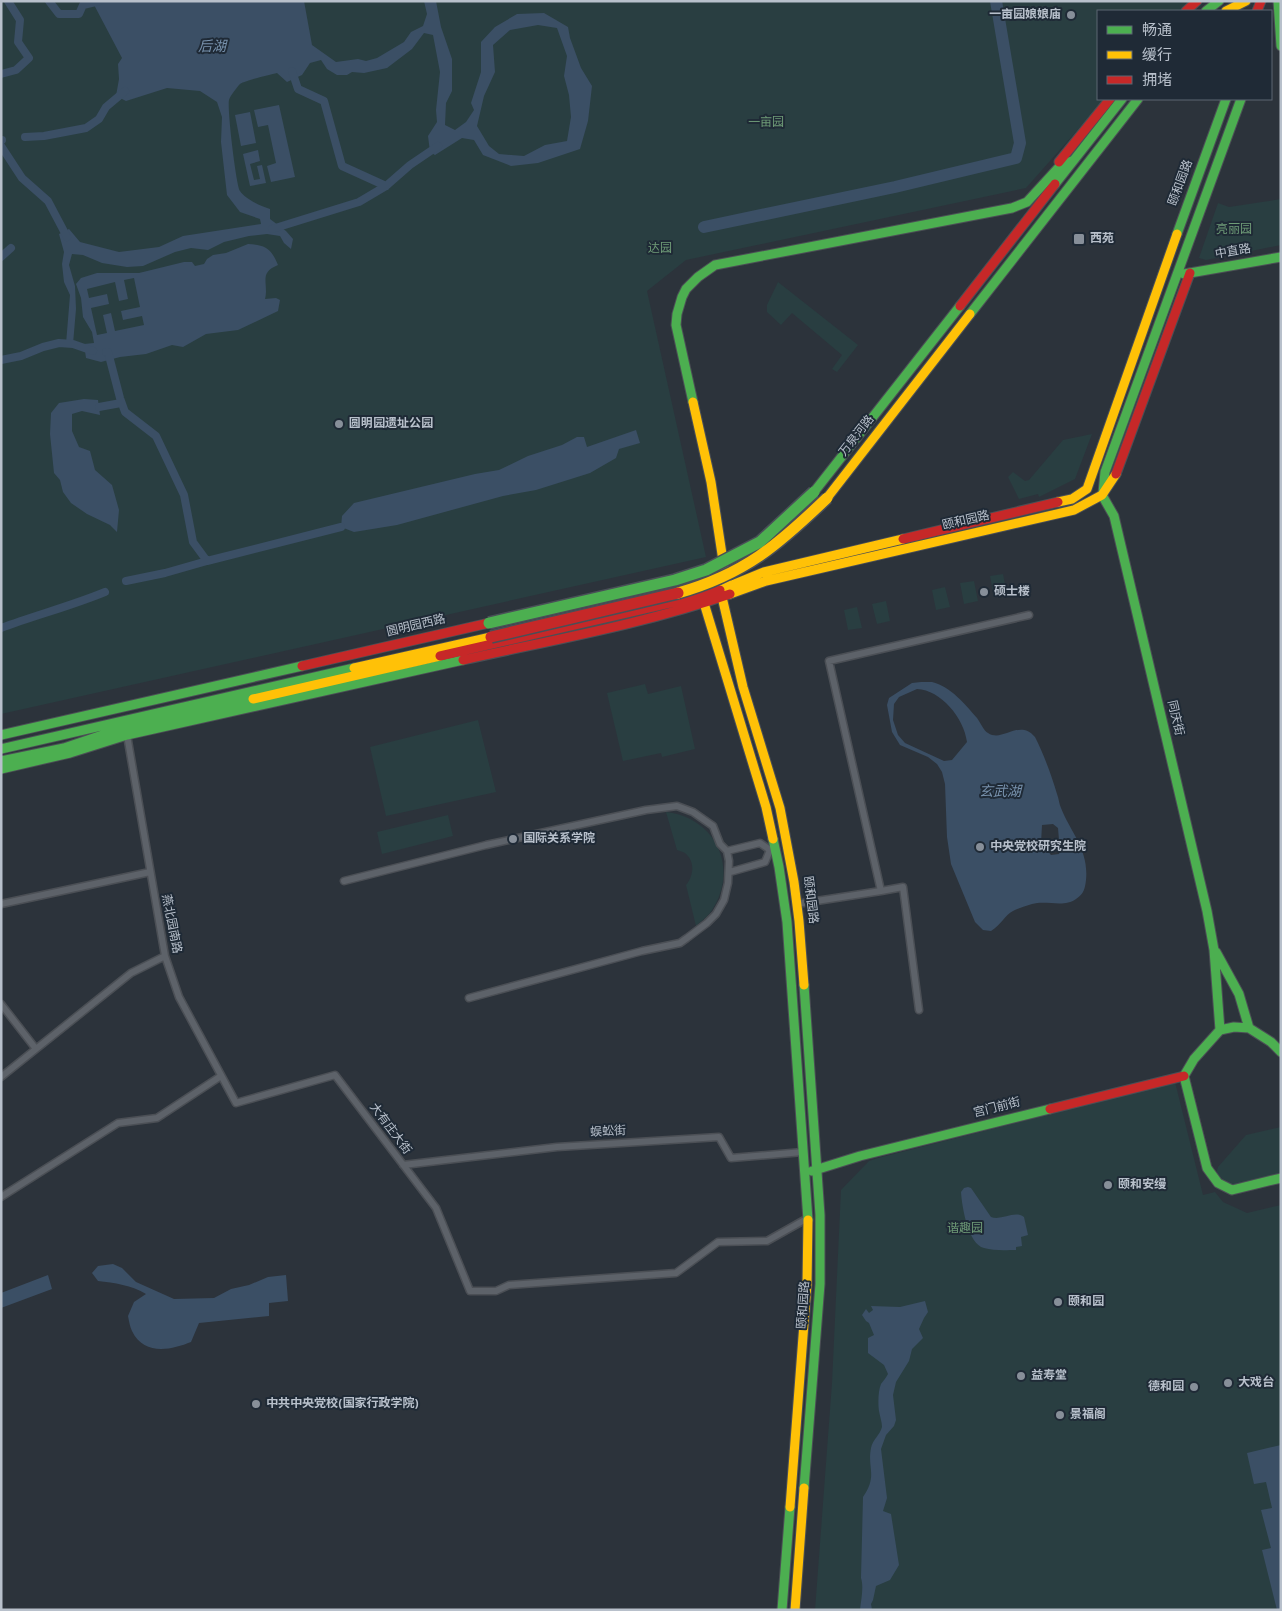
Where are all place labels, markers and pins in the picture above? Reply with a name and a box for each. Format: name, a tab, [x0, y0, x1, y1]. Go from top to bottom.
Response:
place label: 一亩园娘娘庙	[989, 7, 1061, 23]
marker: 一亩园娘娘庙	[1065, 9, 1077, 21]
place label: 西苑	[1090, 231, 1114, 247]
marker: 西苑	[1072, 232, 1086, 246]
place label: 圆明园遗址公园	[349, 416, 433, 432]
marker: 圆明园遗址公园	[333, 418, 345, 430]
place label: 硕士楼	[994, 584, 1030, 600]
marker: 硕士楼	[978, 586, 990, 598]
place label: 国际关系学院	[523, 831, 595, 847]
marker: 国际关系学院	[507, 833, 519, 845]
place label: 中央党校研究生院	[990, 839, 1086, 855]
marker: 中央党校研究生院	[974, 841, 986, 853]
place label: 颐和安缦	[1118, 1177, 1167, 1193]
marker: 颐和安缦	[1102, 1179, 1114, 1191]
place label: 颐和园	[1068, 1294, 1104, 1310]
marker: 颐和园	[1052, 1296, 1064, 1308]
place label: 益寿堂	[1031, 1368, 1067, 1384]
marker: 益寿堂	[1015, 1370, 1027, 1382]
place label: 大戏台	[1238, 1375, 1274, 1391]
marker: 大戏台	[1222, 1377, 1234, 1389]
place label: 德和园	[1148, 1379, 1184, 1395]
marker: 德和园	[1188, 1381, 1200, 1393]
place label: 中共中央党校(国家行政学院)	[266, 1396, 419, 1412]
marker: 中共中央党校(国家行政学院)	[250, 1398, 262, 1410]
place label: 景福阁	[1070, 1407, 1106, 1423]
marker: 景福阁	[1054, 1409, 1066, 1421]

